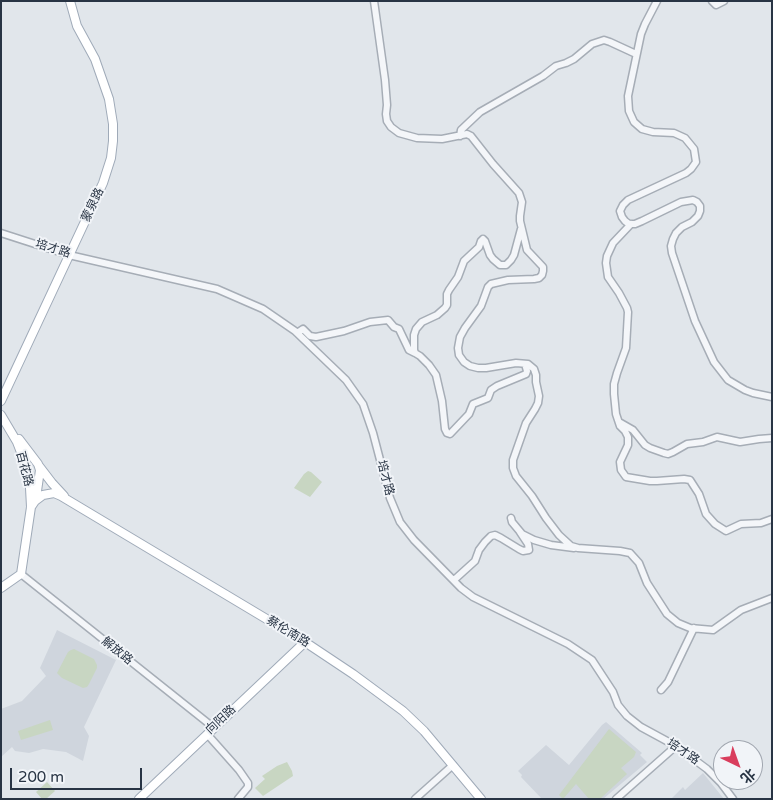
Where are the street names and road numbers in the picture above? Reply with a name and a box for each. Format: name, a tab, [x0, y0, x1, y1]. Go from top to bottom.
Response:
street label: 蒙泉路	[79, 186, 107, 224]
street label: 培才路	[34, 237, 72, 261]
street label: 百花路	[12, 450, 36, 488]
street label: 培才路	[374, 459, 396, 497]
street label: 蔡伦南路	[264, 613, 312, 651]
street label: 解放路	[98, 634, 136, 668]
street label: 向阳路	[203, 702, 239, 738]
street label: 培才路	[664, 736, 702, 768]

